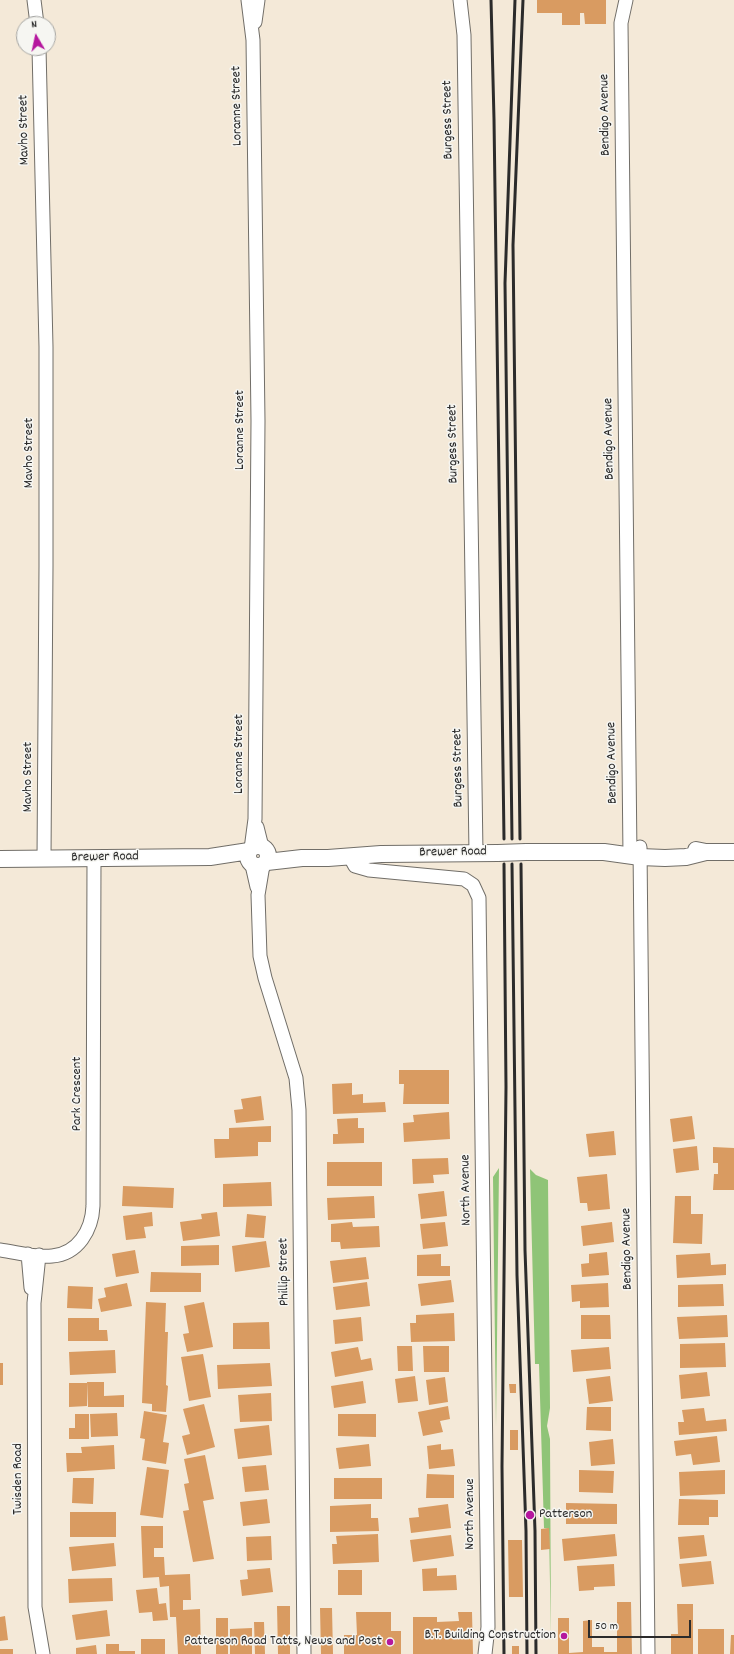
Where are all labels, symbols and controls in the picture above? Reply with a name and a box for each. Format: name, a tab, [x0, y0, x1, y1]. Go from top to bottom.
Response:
north arrow	[16, 16, 56, 56]
text: N	[30, 17, 38, 33]
street label: Loranne Street	[229, 66, 247, 146]
street label: Bendigo Avenue	[597, 74, 615, 156]
street label: Burgess Street	[440, 80, 458, 160]
street label: Mavho Street	[16, 95, 34, 165]
street label: Loranne Street	[233, 390, 249, 470]
street label: Bendigo Avenue	[601, 398, 619, 480]
street label: Burgess Street	[445, 404, 463, 484]
street label: Mavho Street	[22, 418, 38, 488]
street label: Loranne Street	[232, 714, 248, 794]
street label: Bendigo Avenue	[604, 722, 622, 804]
street label: Burgess Street	[450, 728, 468, 808]
street label: Mavho Street	[21, 742, 37, 812]
street label: Brewer Road	[419, 844, 487, 862]
street label: Brewer Road	[71, 849, 139, 867]
street label: Park Crescent	[70, 1057, 86, 1131]
street label: North Avenue	[458, 1154, 476, 1226]
street label: Bendigo Avenue	[619, 1208, 637, 1290]
street label: Phillip Street	[276, 1238, 294, 1306]
street label: Twisden Road	[11, 1443, 27, 1515]
street label: North Avenue	[463, 1478, 479, 1550]
place label: Patterson	[539, 1507, 592, 1523]
marker: Patterson	[524, 1509, 536, 1521]
scale bar	[590, 1612, 693, 1638]
text: 50 m	[595, 1618, 618, 1635]
place label: B.T. Building Construction	[424, 1628, 556, 1644]
marker: B.T. Building Construction	[559, 1631, 569, 1641]
place label: Patterson Road Tatts, News and Post	[184, 1634, 382, 1650]
marker: Patterson Road Tatts, News and Post	[385, 1637, 395, 1647]

